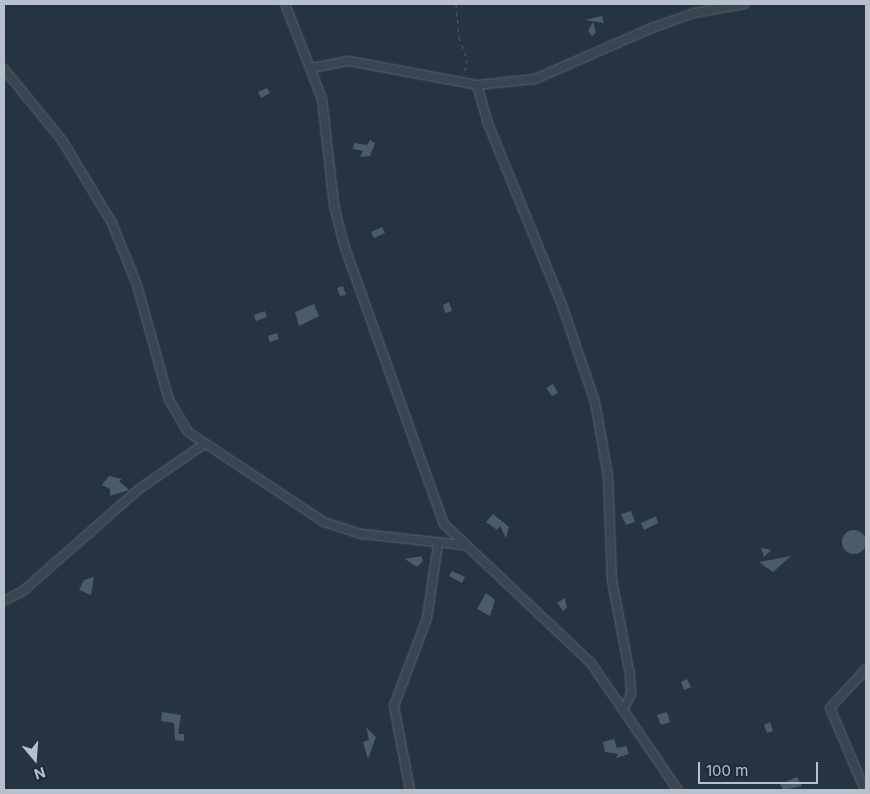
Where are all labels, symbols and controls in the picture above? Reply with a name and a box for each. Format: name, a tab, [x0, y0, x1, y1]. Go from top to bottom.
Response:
north arrow	[10, 734, 60, 784]
scale bar	[700, 752, 820, 784]
text: 100 m	[706, 761, 748, 780]
text: N	[32, 764, 47, 783]

